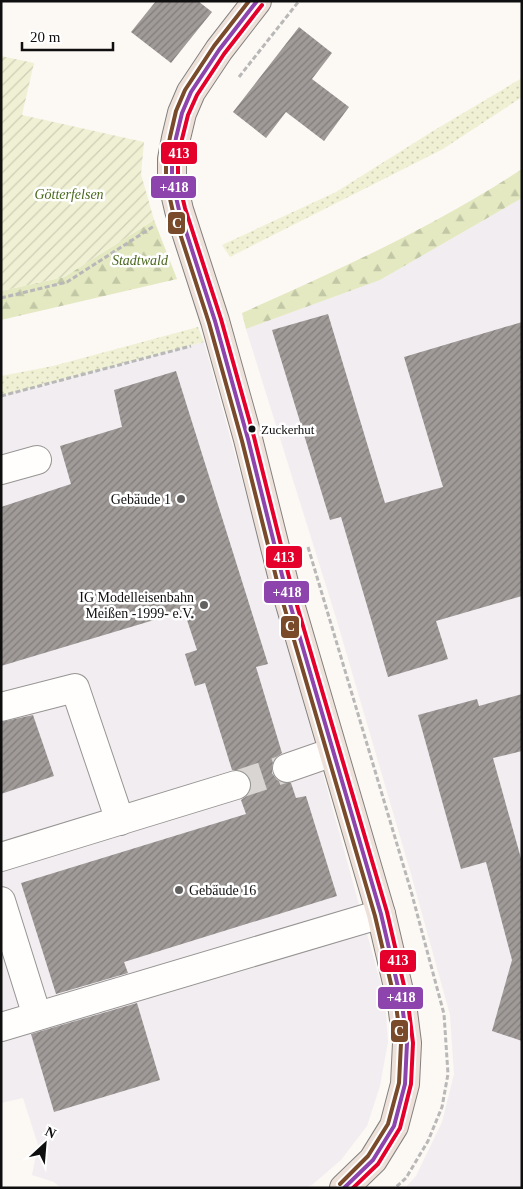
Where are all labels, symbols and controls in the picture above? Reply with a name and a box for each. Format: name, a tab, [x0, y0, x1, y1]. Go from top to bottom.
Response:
scale bar	[22, 20, 114, 52]
text: 20 m	[30, 29, 61, 45]
line badge: 413	[160, 141, 198, 165]
text: 413	[169, 146, 190, 161]
line badge: +418	[150, 175, 197, 199]
text: +418	[160, 180, 188, 195]
park label: Götterfelsen	[34, 187, 104, 202]
line badge: C	[167, 211, 186, 235]
text: C	[172, 216, 182, 231]
park label: Stadtwald	[112, 253, 169, 268]
place label: Zuckerhut	[261, 422, 315, 437]
marker: Zuckerhut	[247, 424, 257, 434]
place label: Gebäude 1	[111, 492, 171, 507]
marker: Gebäude 1	[175, 493, 187, 505]
line badge: 413	[265, 545, 303, 569]
text: 413	[274, 550, 295, 565]
line badge: +418	[263, 580, 310, 604]
text: +418	[273, 585, 301, 600]
place label: IG Modelleisenbahn Meißen -1999- e.V.	[79, 590, 194, 621]
marker: IG Modelleisenbahn Meißen -1999- e.V.	[198, 599, 210, 611]
line badge: C	[280, 615, 300, 639]
text: C	[285, 619, 295, 634]
place label: Gebäude 16	[189, 883, 256, 898]
marker: Gebäude 16	[173, 884, 185, 896]
line badge: 413	[379, 949, 417, 973]
text: 413	[388, 953, 409, 968]
line badge: +418	[377, 986, 424, 1010]
text: +418	[387, 990, 415, 1005]
line badge: C	[390, 1019, 409, 1043]
text: C	[394, 1024, 404, 1039]
north arrow	[20, 1119, 70, 1169]
text: N	[43, 1124, 58, 1142]

